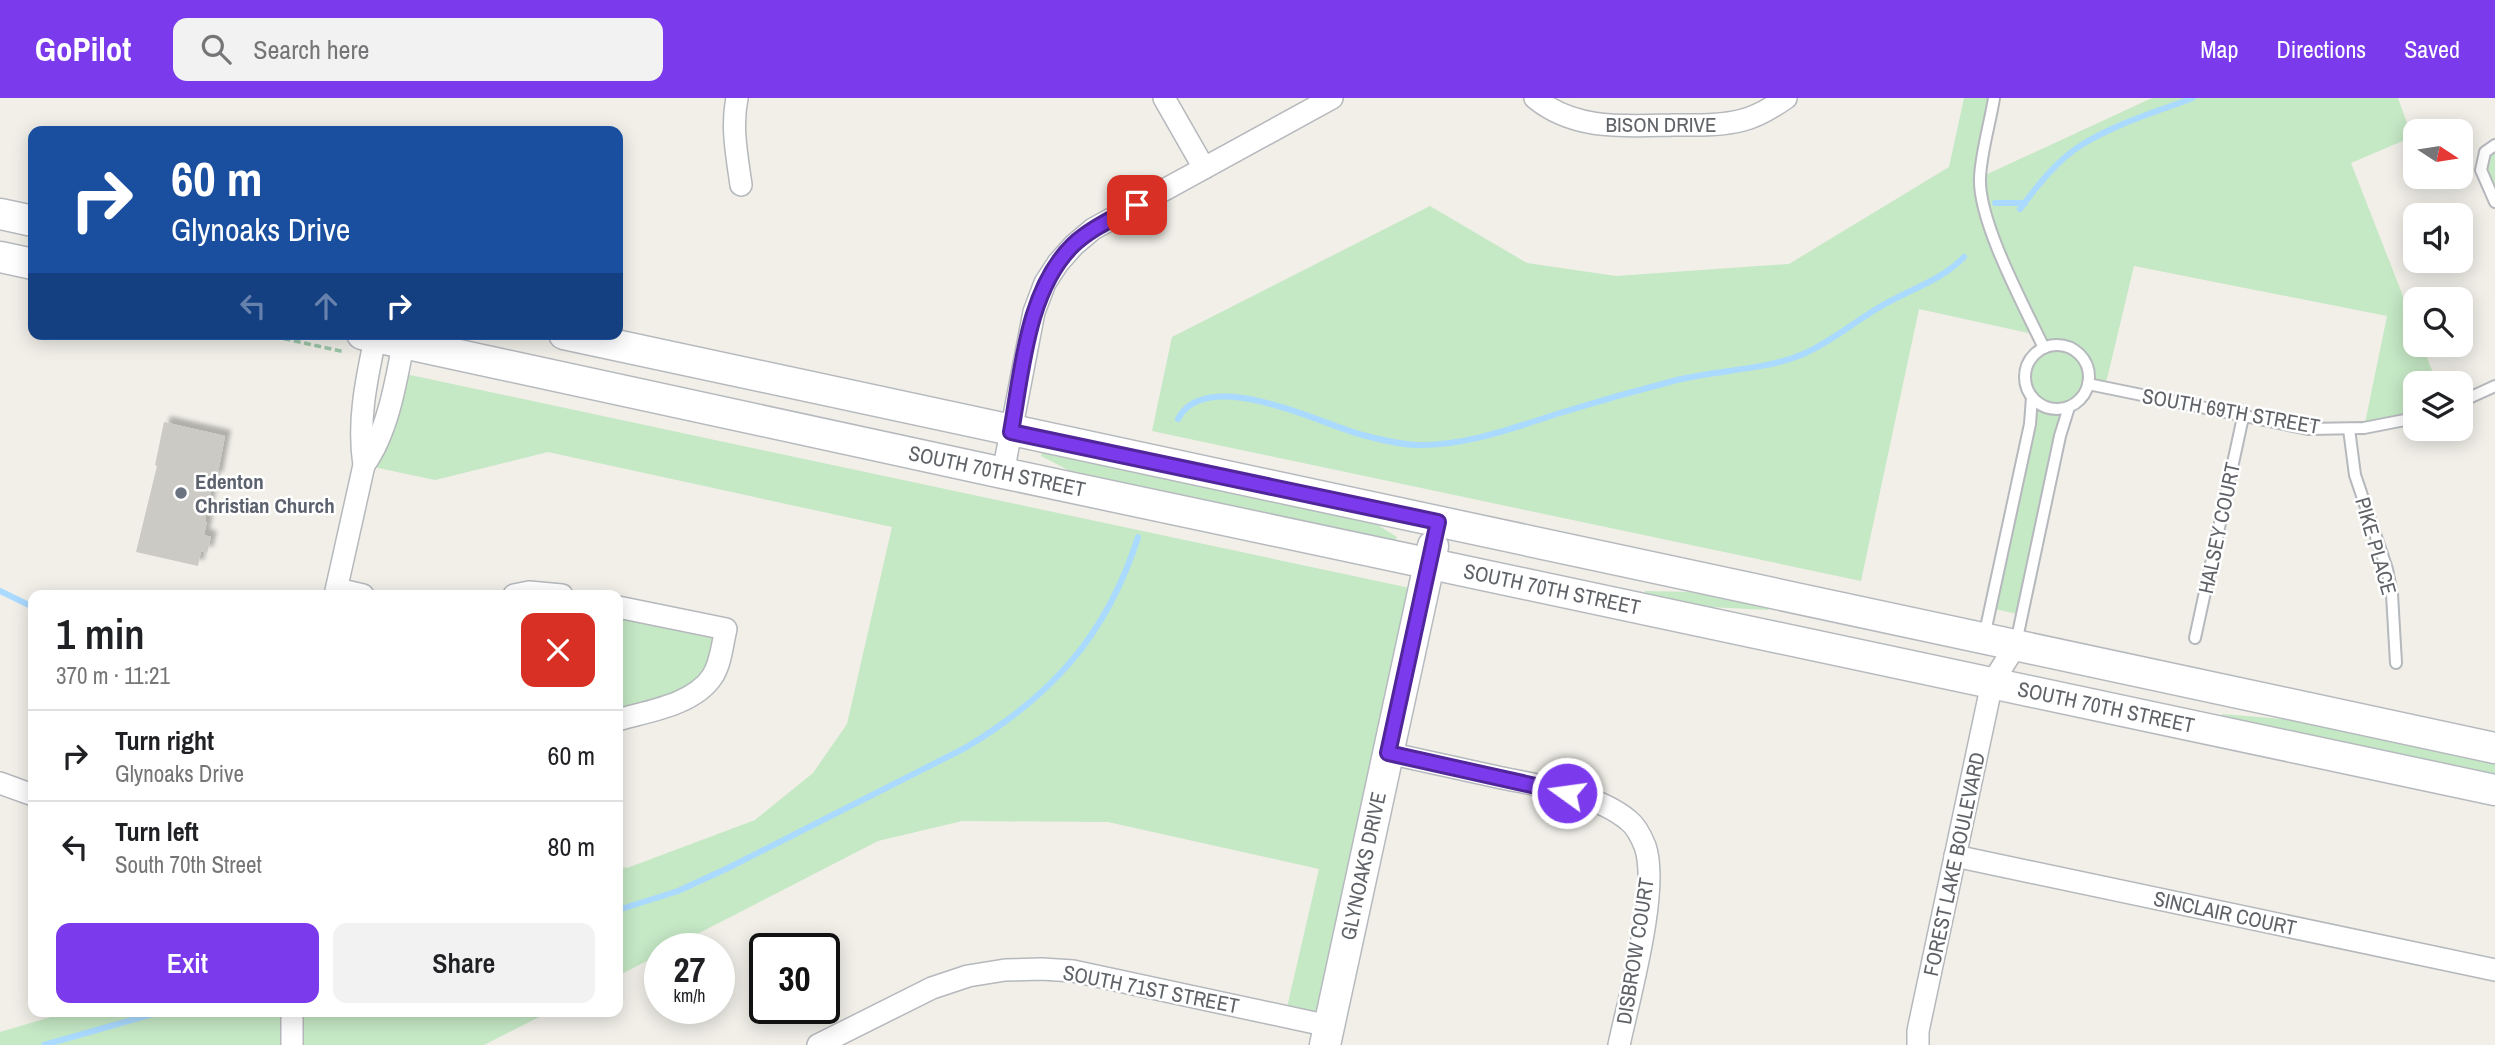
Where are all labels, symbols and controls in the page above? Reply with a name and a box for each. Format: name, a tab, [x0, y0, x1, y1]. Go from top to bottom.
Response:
search box	[173, 18, 663, 81]
text: GoPilot	[35, 27, 131, 71]
icon: search	[197, 30, 235, 68]
text: Search here	[253, 32, 369, 67]
text: Map	[2200, 33, 2238, 65]
text: Directions	[2276, 33, 2366, 65]
text: Saved	[2404, 33, 2460, 65]
street label: BISON DRIVE	[1605, 110, 1717, 139]
north arrow	[2403, 119, 2473, 189]
map controls	[2403, 119, 2473, 441]
text: 60 m	[171, 145, 263, 211]
icon: right	[56, 154, 147, 245]
pin	[1107, 175, 1167, 235]
icon: arrive	[1118, 186, 1156, 224]
button: sound	[2403, 203, 2473, 273]
text: Glynoaks Drive	[171, 208, 350, 251]
icon: left	[234, 287, 272, 325]
icon: ahead	[307, 287, 345, 325]
icon: right	[380, 287, 418, 325]
button: search	[2403, 287, 2473, 357]
button: layers	[2403, 371, 2473, 441]
street label: SOUTH 69TH STREET	[2140, 381, 2323, 441]
street label: SOUTH 70TH STREET	[906, 438, 1088, 504]
street label: HALSEY COURT	[2191, 459, 2247, 596]
place label: Edenton Christian Church	[195, 467, 335, 520]
marker: Edenton Christian Church	[173, 485, 189, 501]
street label: PIKE PLACE	[2348, 494, 2404, 598]
street label: SOUTH 70TH STREET	[1461, 556, 1643, 622]
text: 1 min	[56, 606, 145, 662]
button: close	[521, 613, 595, 687]
text: 370 m · 11:21	[56, 660, 170, 691]
street label: SOUTH 70TH STREET	[2015, 674, 2197, 740]
text: Turn right	[115, 723, 214, 758]
icon: right	[56, 737, 94, 775]
text: 60 m	[548, 738, 595, 773]
street label: FOREST LAKE BOULEVARD	[1916, 749, 1992, 979]
position arrow	[1530, 756, 1604, 830]
text: Glynoaks Drive	[115, 758, 244, 789]
street label: GLYNOAKS DRIVE	[1333, 789, 1393, 943]
text: Turn left	[115, 814, 199, 849]
icon: left	[56, 828, 94, 866]
text: 80 m	[548, 829, 595, 864]
text: South 70th Street	[115, 849, 262, 880]
street label: DISBROW COURT	[1609, 875, 1661, 1026]
street label: SINCLAIR COURT	[2151, 884, 2299, 942]
button: Exit	[56, 923, 319, 1003]
button: Share	[333, 923, 595, 1003]
speed limit sign: 30	[749, 933, 840, 1024]
text: 27	[674, 946, 705, 993]
street label: SOUTH 71ST STREET	[1061, 958, 1242, 1020]
text: km/h	[674, 983, 706, 1008]

